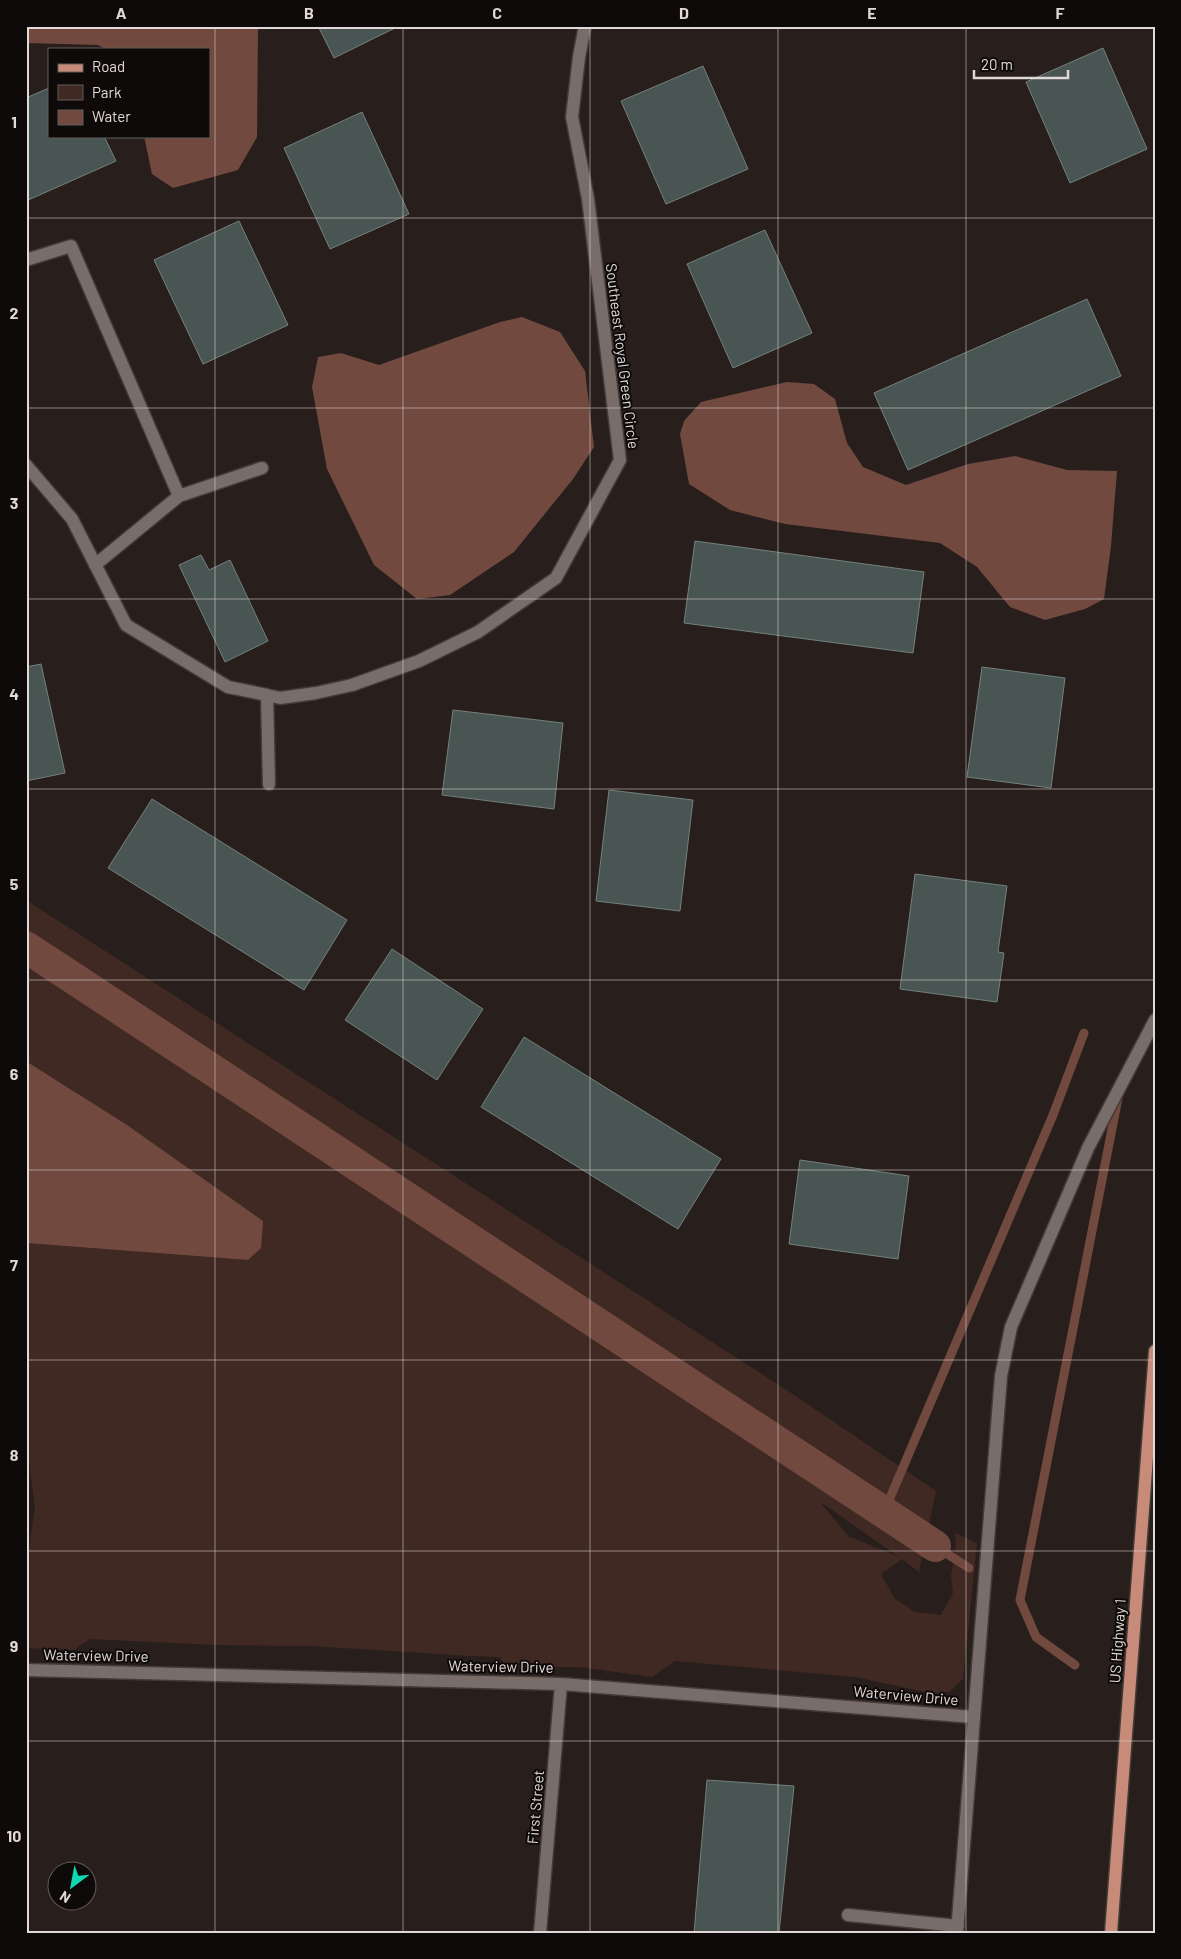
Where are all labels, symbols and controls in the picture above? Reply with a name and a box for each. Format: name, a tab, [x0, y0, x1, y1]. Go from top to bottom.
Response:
text: A	[116, 3, 127, 22]
text: B	[304, 3, 314, 22]
text: C	[492, 3, 502, 22]
text: D	[679, 3, 689, 22]
text: E	[867, 3, 877, 22]
text: F	[1056, 3, 1065, 22]
legend	[48, 48, 210, 138]
scale bar	[974, 48, 1067, 80]
text: 20 m	[981, 55, 1013, 73]
text: Road	[92, 57, 125, 75]
text: Park	[92, 83, 122, 101]
text: Water	[92, 107, 131, 125]
text: 1	[11, 112, 17, 131]
street label: Southeast Royal Green Circle	[603, 262, 643, 450]
text: 2	[10, 303, 19, 322]
text: 3	[10, 493, 18, 512]
text: 4	[9, 684, 19, 703]
text: 5	[10, 874, 19, 893]
text: 6	[10, 1064, 19, 1083]
text: 7	[10, 1255, 18, 1274]
text: 8	[10, 1445, 19, 1464]
street label: US Highway 1	[1105, 1598, 1129, 1684]
text: 9	[10, 1636, 18, 1655]
street label: Waterview Drive	[43, 1645, 149, 1665]
street label: Waterview Drive	[448, 1656, 554, 1676]
street label: Waterview Drive	[853, 1681, 959, 1709]
street label: First Street	[523, 1769, 547, 1845]
text: 10	[7, 1826, 21, 1845]
north arrow	[48, 1862, 98, 1912]
text: N	[56, 1888, 73, 1907]

